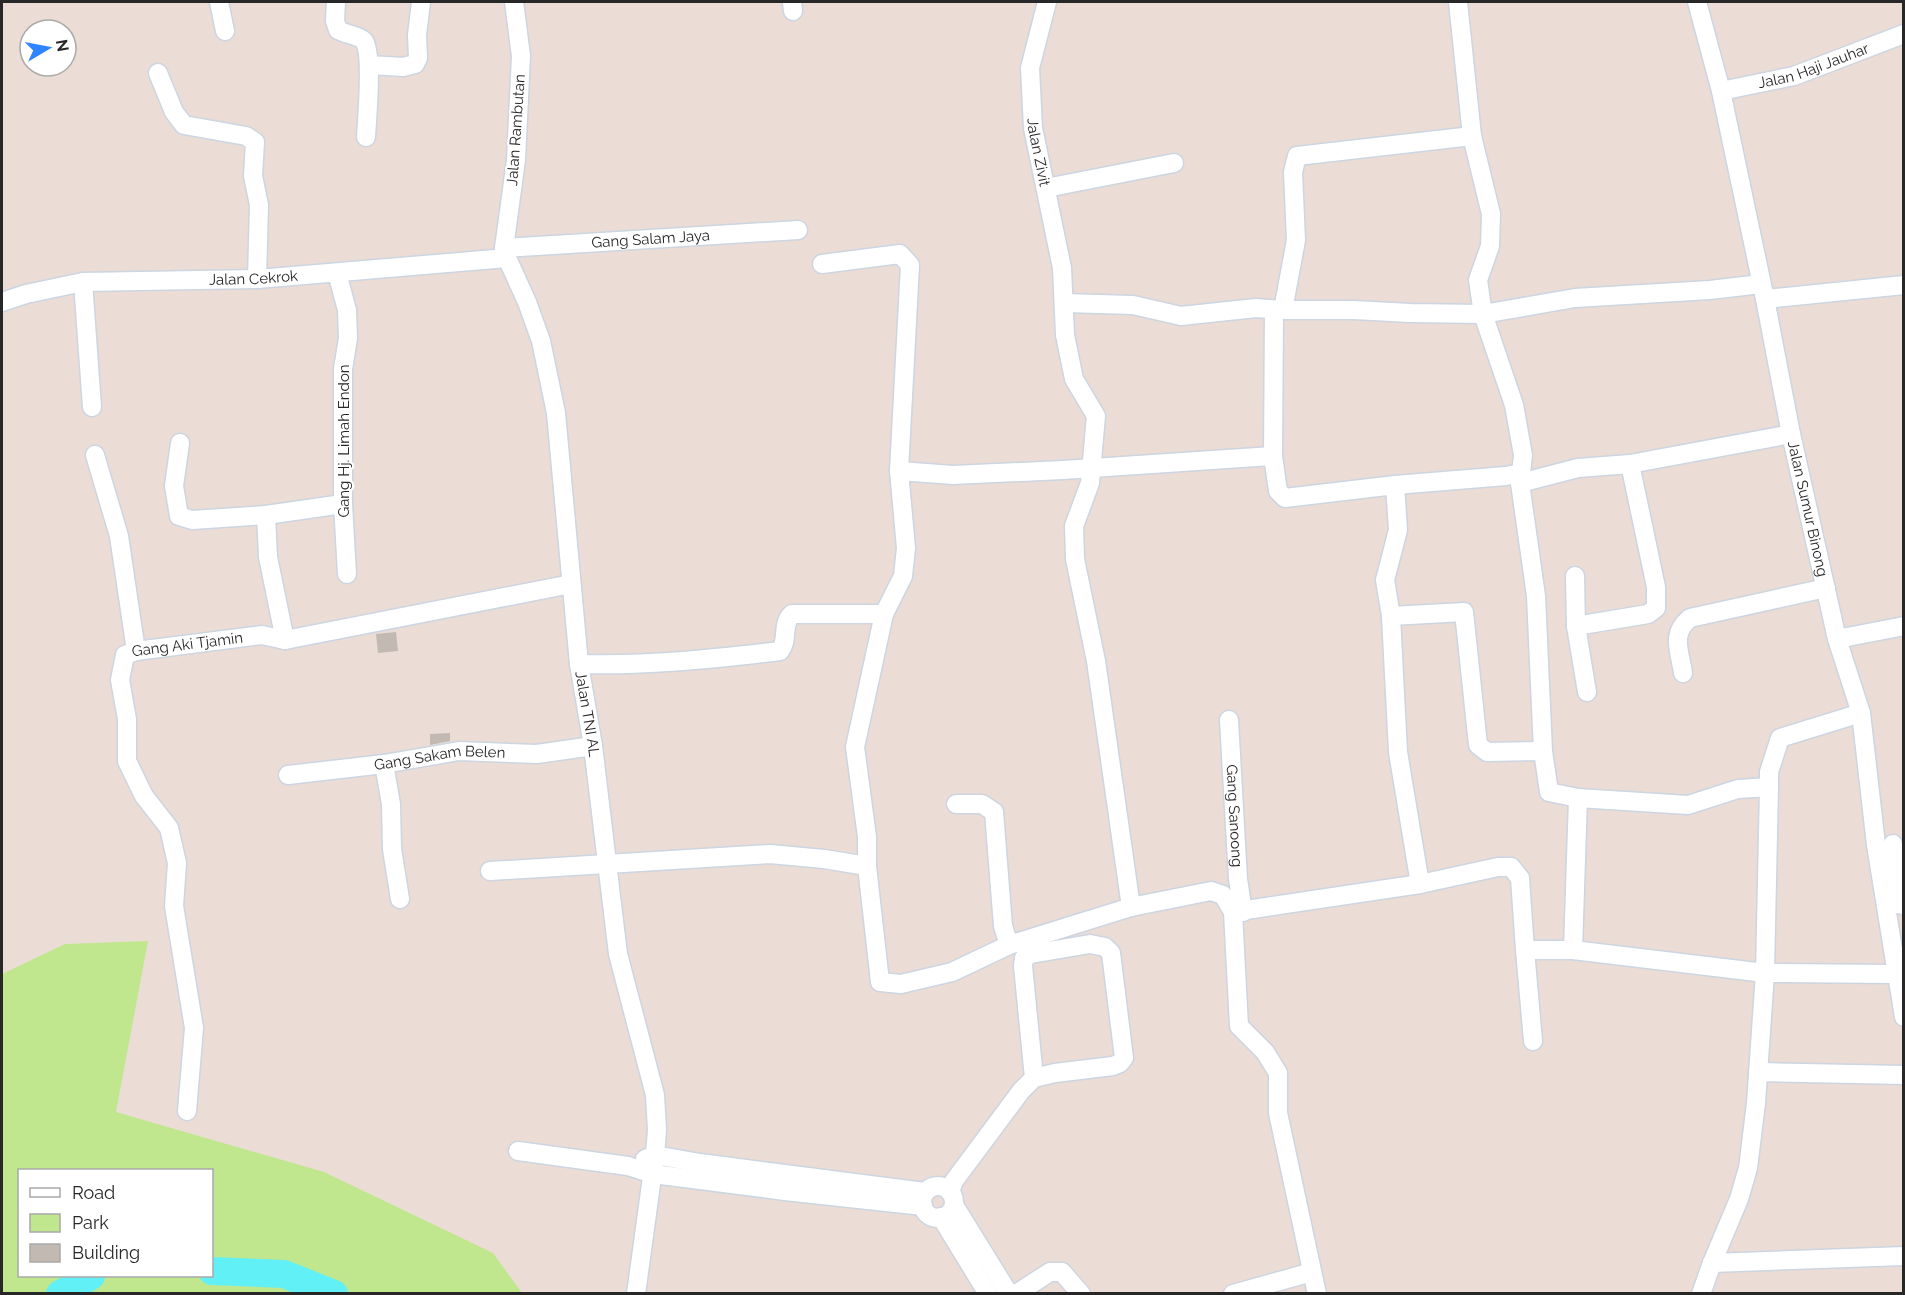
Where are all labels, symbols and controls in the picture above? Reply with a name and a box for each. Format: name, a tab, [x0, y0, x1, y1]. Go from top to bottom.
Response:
north arrow	[18, 18, 78, 78]
text: N	[52, 38, 73, 53]
street label: Jalan Haji Jauhar	[1756, 39, 1872, 92]
street label: Jalan Rambutan	[503, 74, 529, 186]
street label: Jalan Zivit	[1024, 118, 1054, 188]
street label: Gang Salam Jaya	[591, 226, 711, 252]
street label: Jalan Cekrok	[209, 267, 299, 289]
street label: Gang Hj. Limah Endon	[335, 364, 353, 518]
street label: Jalan Sumur Binong	[1784, 439, 1832, 578]
street label: Gang Aki Tjamin	[131, 629, 244, 660]
street label: Jalan TNI AL	[571, 670, 603, 758]
street label: Gang Sakam Belen	[373, 742, 506, 774]
street label: Gang Sanoong	[1223, 764, 1246, 868]
legend	[18, 1169, 213, 1277]
text: Road	[72, 1182, 115, 1203]
text: Park	[72, 1212, 109, 1233]
text: Building	[72, 1242, 140, 1263]

